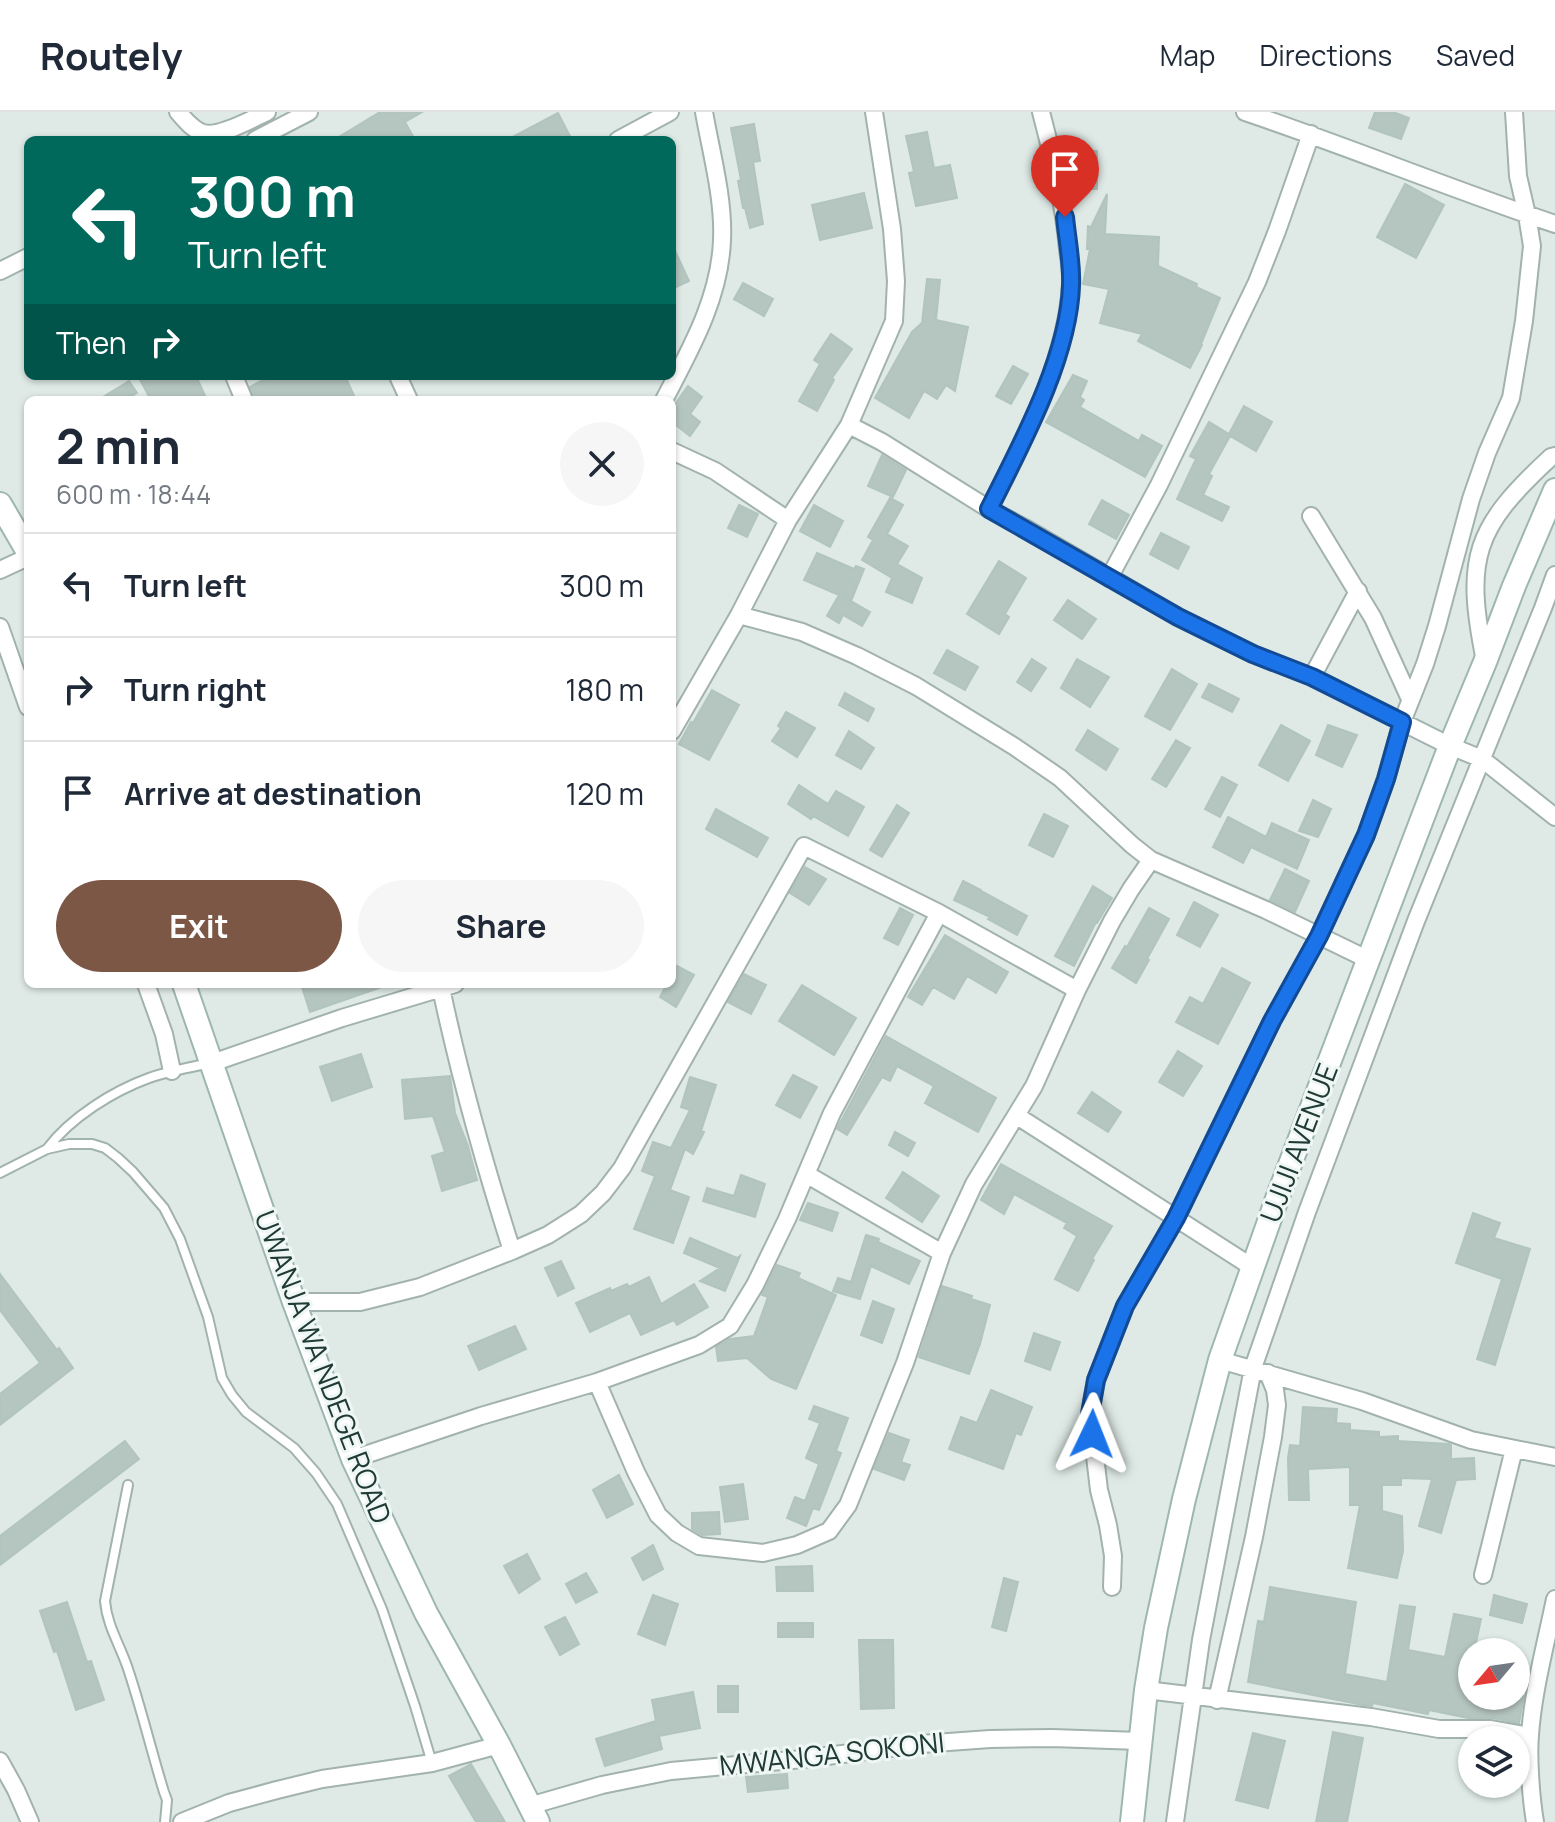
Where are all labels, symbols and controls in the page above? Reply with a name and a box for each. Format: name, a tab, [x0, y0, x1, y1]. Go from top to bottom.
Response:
text: Routely	[40, 29, 183, 81]
text: Map	[1160, 36, 1215, 74]
text: Directions	[1259, 36, 1392, 74]
text: Saved	[1436, 36, 1515, 74]
pin	[1031, 135, 1099, 217]
icon: arrive	[1043, 147, 1087, 191]
text: 300 m	[188, 157, 356, 234]
icon: left	[56, 168, 160, 272]
text: Turn left	[188, 230, 327, 279]
icon: right	[143, 320, 187, 364]
text: Then	[56, 322, 127, 363]
text: 2 min	[56, 413, 181, 478]
button: close	[560, 422, 644, 506]
text: 600 m · 18:44	[56, 476, 211, 512]
icon: left	[56, 563, 100, 607]
text: Turn left	[124, 565, 247, 606]
text: 300 m	[559, 565, 644, 606]
icon: right	[56, 667, 100, 711]
text: Turn right	[124, 669, 267, 710]
text: 180 m	[565, 669, 644, 710]
icon: arrive	[56, 771, 100, 815]
text: Arrive at destination	[124, 773, 422, 814]
text: 120 m	[565, 773, 644, 814]
button: Exit	[56, 880, 342, 972]
button: Share	[358, 880, 644, 972]
street label: UJIJI AVENUE	[1250, 1058, 1346, 1228]
street label: UWANJA WA NDEGE ROAD	[247, 1205, 401, 1529]
position arrow	[1050, 1392, 1134, 1476]
north arrow	[1458, 1638, 1530, 1710]
map controls	[1458, 1638, 1530, 1798]
street label: MWANGA SOKONI	[717, 1722, 946, 1784]
button: layers	[1458, 1726, 1530, 1798]

